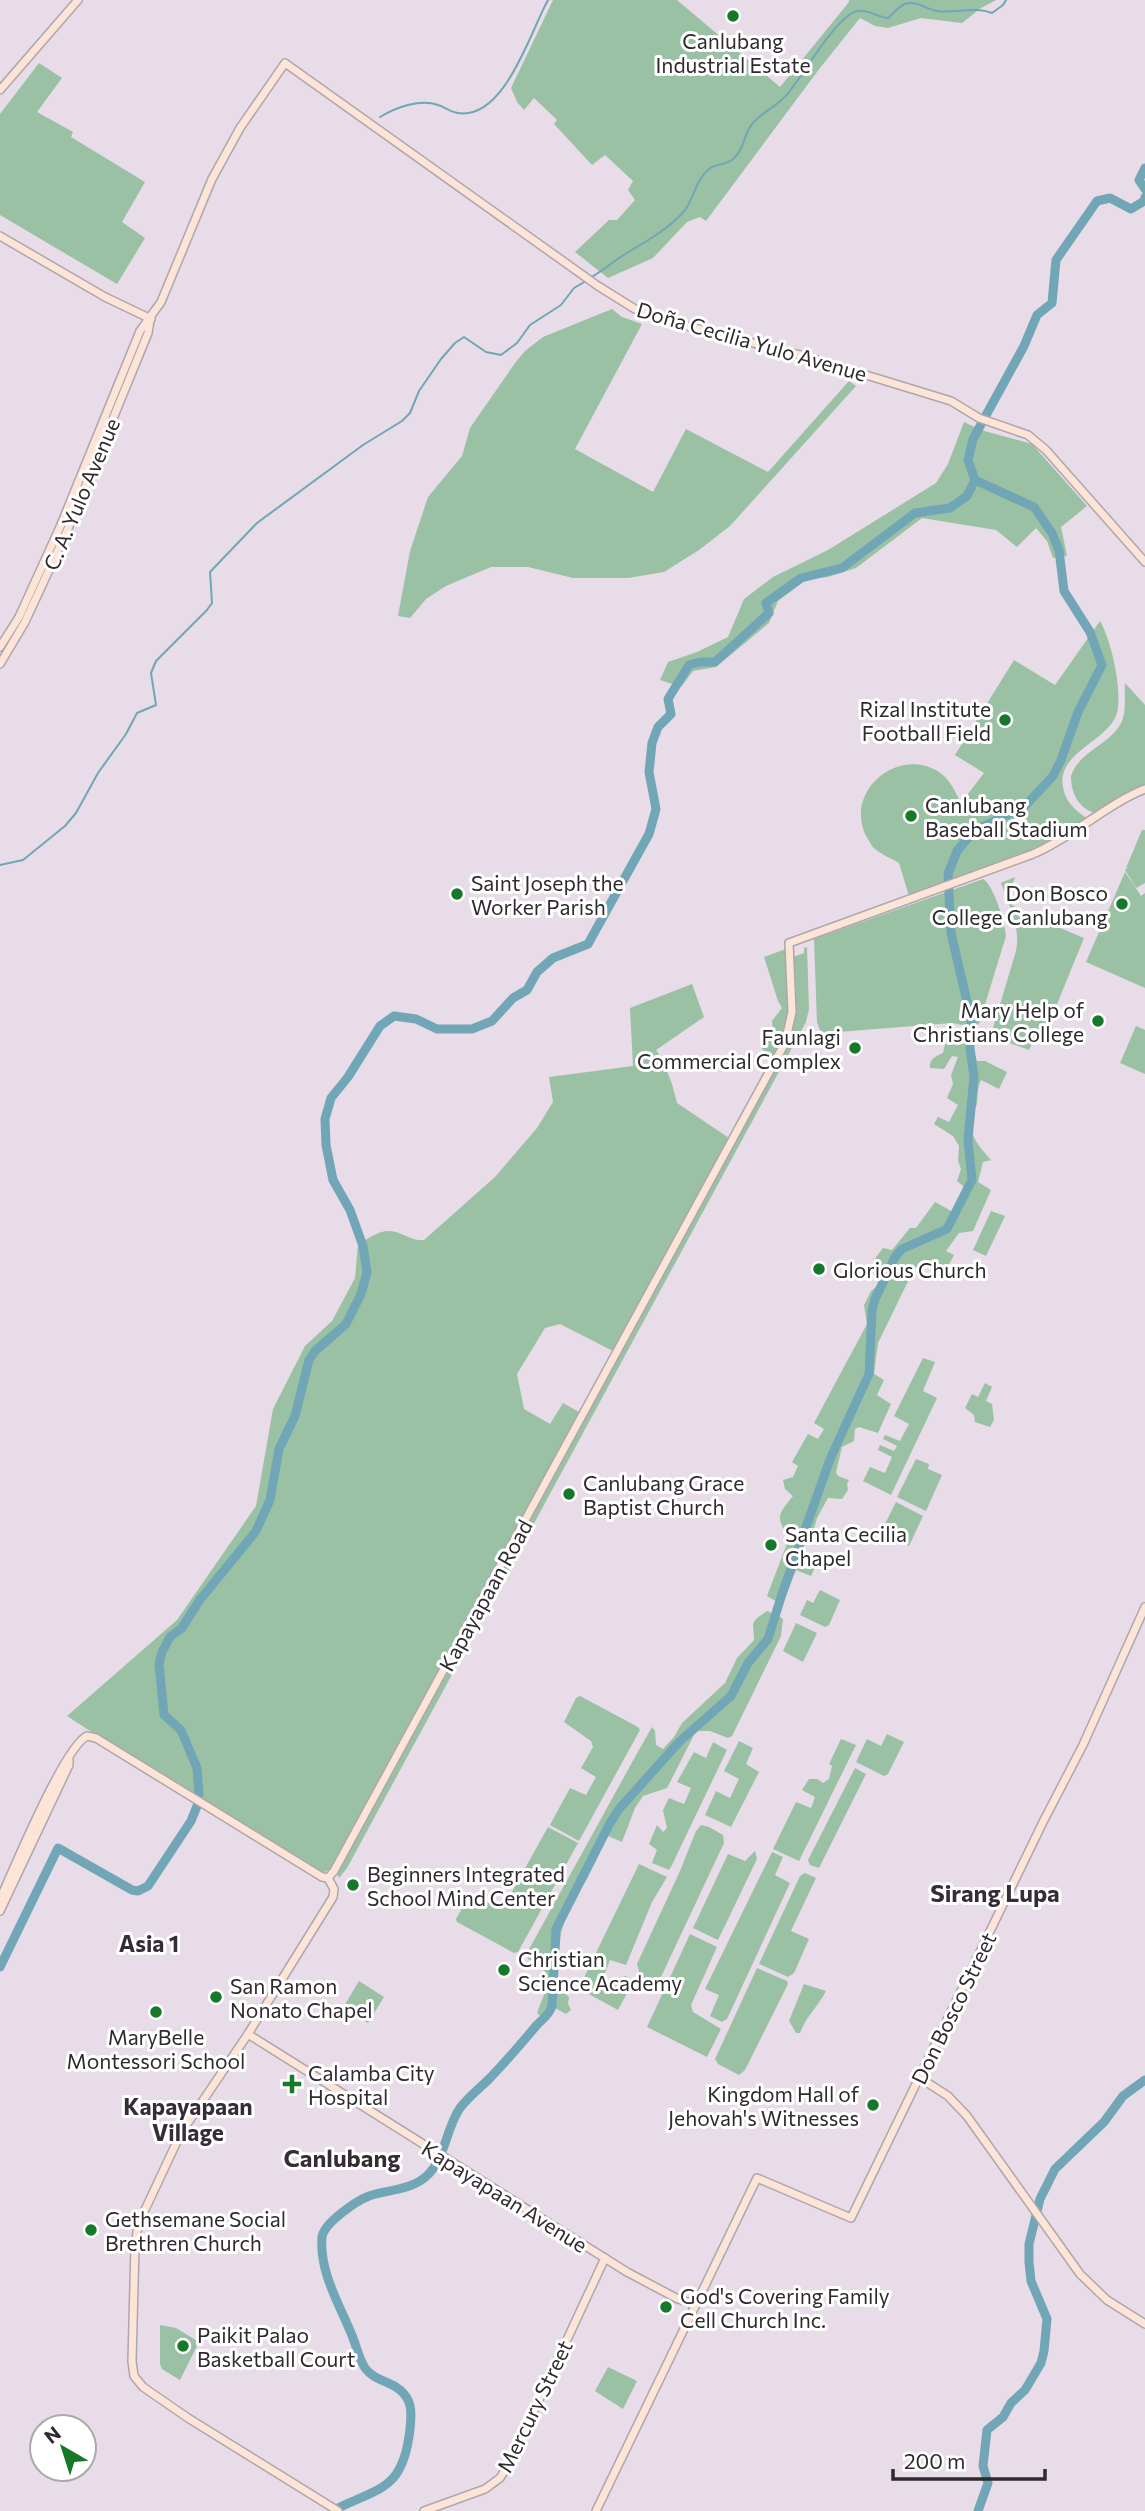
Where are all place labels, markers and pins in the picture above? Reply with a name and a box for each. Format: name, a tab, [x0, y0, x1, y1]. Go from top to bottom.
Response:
marker: Canlubang Industrial Estate	[725, 8, 741, 24]
place label: Canlubang Industrial Estate	[655, 28, 811, 77]
place label: Rizal Institute Football Field	[859, 696, 991, 745]
marker: Rizal Institute Football Field	[997, 712, 1013, 728]
place label: Canlubang Baseball Stadium	[925, 792, 1088, 841]
marker: Canlubang Baseball Stadium	[903, 808, 919, 824]
place label: Saint Joseph the Worker Parish	[471, 870, 624, 919]
place label: Don Bosco College Canlubang	[932, 880, 1108, 929]
marker: Saint Joseph the Worker Parish	[449, 886, 465, 902]
marker: Don Bosco College Canlubang	[1114, 896, 1130, 912]
place label: Mary Help of Christians College	[913, 997, 1085, 1046]
marker: Mary Help of Christians College	[1090, 1013, 1106, 1029]
place label: Faunlagi Commercial Complex	[637, 1024, 841, 1073]
marker: Faunlagi Commercial Complex	[847, 1040, 863, 1056]
place label: Glorious Church	[833, 1257, 987, 1282]
marker: Glorious Church	[811, 1261, 827, 1277]
place label: Canlubang Grace Baptist Church	[583, 1470, 744, 1519]
marker: Canlubang Grace Baptist Church	[561, 1486, 577, 1502]
place label: Santa Cecilia Chapel	[785, 1521, 907, 1570]
marker: Santa Cecilia Chapel	[763, 1537, 779, 1553]
place label: Beginners Integrated School Mind Center	[367, 1861, 565, 1910]
marker: Beginners Integrated School Mind Center	[345, 1877, 361, 1893]
place label: Christian Science Academy	[518, 1946, 682, 1995]
marker: Christian Science Academy	[496, 1962, 512, 1978]
place label: San Ramon Nonato Chapel	[230, 1973, 373, 2022]
marker: San Ramon Nonato Chapel	[208, 1989, 224, 2005]
marker: MaryBelle Montessori School	[148, 2004, 164, 2020]
place label: MaryBelle Montessori School	[67, 2024, 245, 2073]
place label: Calamba City Hospital	[308, 2060, 435, 2109]
marker: Calamba City Hospital	[282, 2074, 302, 2094]
place label: Kingdom Hall of Jehovah's Witnesses	[668, 2081, 860, 2130]
marker: Kingdom Hall of Jehovah's Witnesses	[865, 2097, 881, 2113]
place label: Gethsemane Social Brethren Church	[105, 2206, 286, 2255]
marker: Gethsemane Social Brethren Church	[83, 2222, 99, 2238]
place label: God's Covering Family Cell Church Inc.	[680, 2283, 890, 2332]
marker: God's Covering Family Cell Church Inc.	[658, 2299, 674, 2315]
place label: Paikit Palao Basketball Court	[197, 2322, 355, 2371]
marker: Paikit Palao Basketball Court	[175, 2338, 191, 2354]

